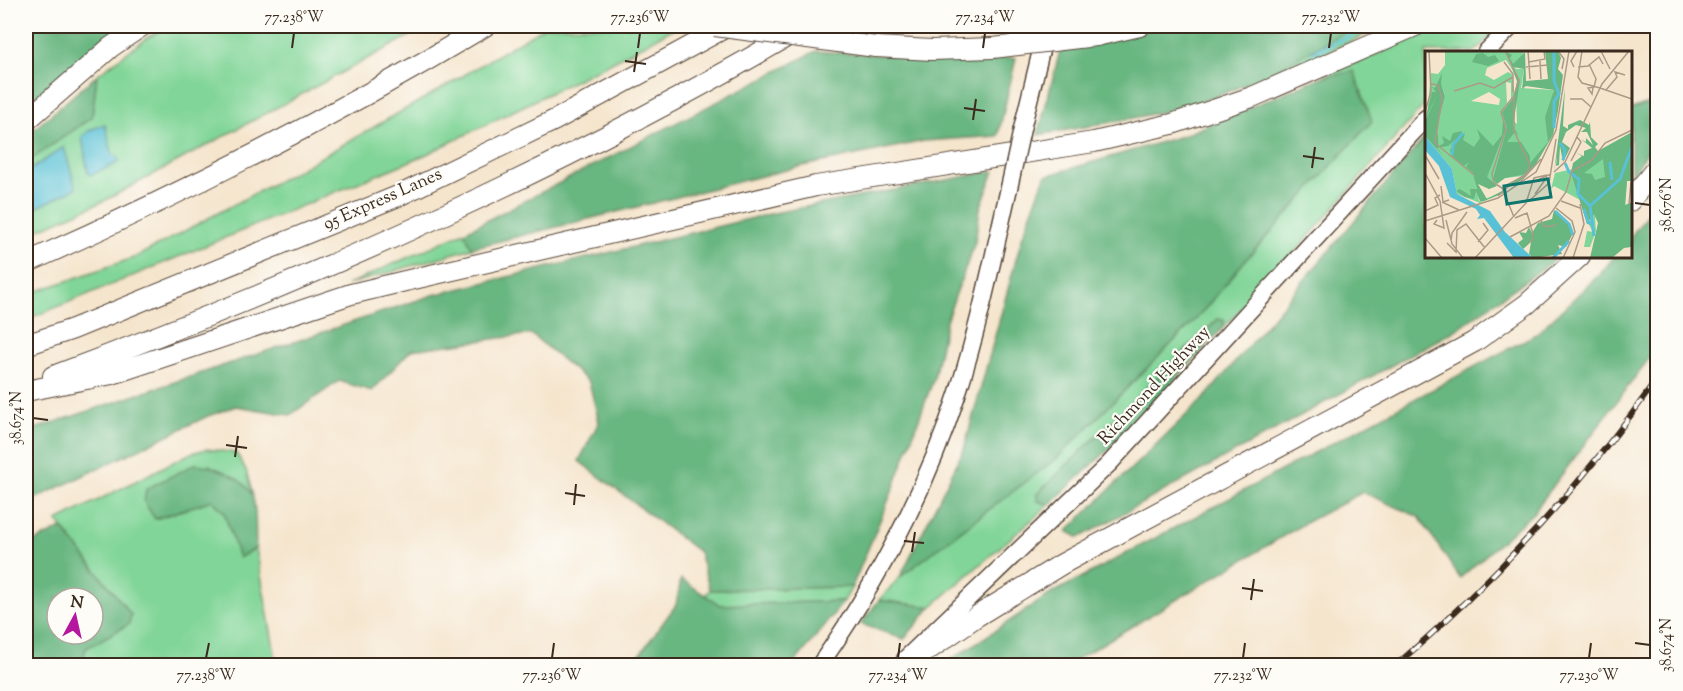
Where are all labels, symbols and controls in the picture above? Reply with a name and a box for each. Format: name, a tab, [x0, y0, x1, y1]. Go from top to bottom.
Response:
text: 77.238°W	[264, 8, 324, 29]
text: 77.236°W	[610, 8, 670, 29]
text: 77.234°W	[955, 8, 1015, 29]
text: 77.232°W	[1302, 8, 1361, 29]
inset map	[1425, 51, 1632, 258]
street label: 95 Express Lanes	[319, 162, 447, 238]
text: 38.676°N	[1657, 177, 1678, 233]
street label: Richmond Highway	[1093, 321, 1217, 451]
text: 38.674°N	[7, 391, 28, 445]
north arrow	[45, 586, 105, 646]
text: N	[69, 591, 85, 616]
text: 38.674°N	[1657, 618, 1678, 672]
text: 77.238°W	[176, 666, 236, 687]
text: 77.236°W	[522, 666, 582, 687]
text: 77.234°W	[868, 666, 928, 687]
text: 77.232°W	[1214, 666, 1273, 687]
text: 77.230°W	[1559, 666, 1619, 687]

